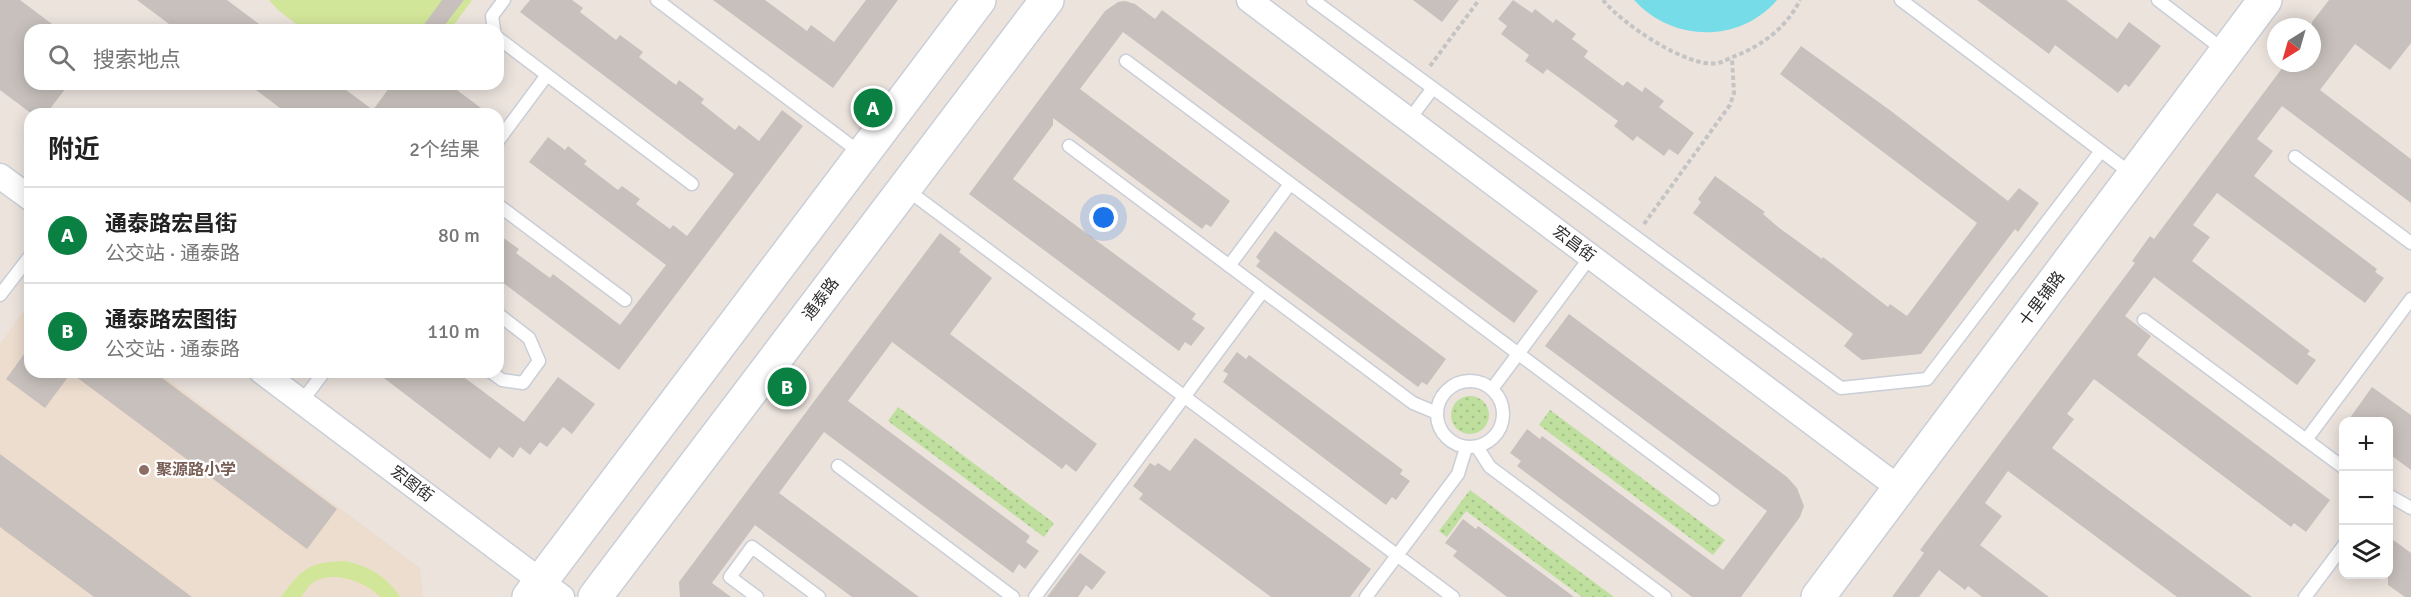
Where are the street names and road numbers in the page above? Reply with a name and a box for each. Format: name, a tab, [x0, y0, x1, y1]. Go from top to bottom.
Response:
street label: 宏昌街	[1549, 222, 1599, 266]
street label: 十里铺路	[2015, 267, 2069, 331]
street label: 通泰路	[799, 274, 843, 324]
street label: 宏图街	[387, 462, 437, 506]

